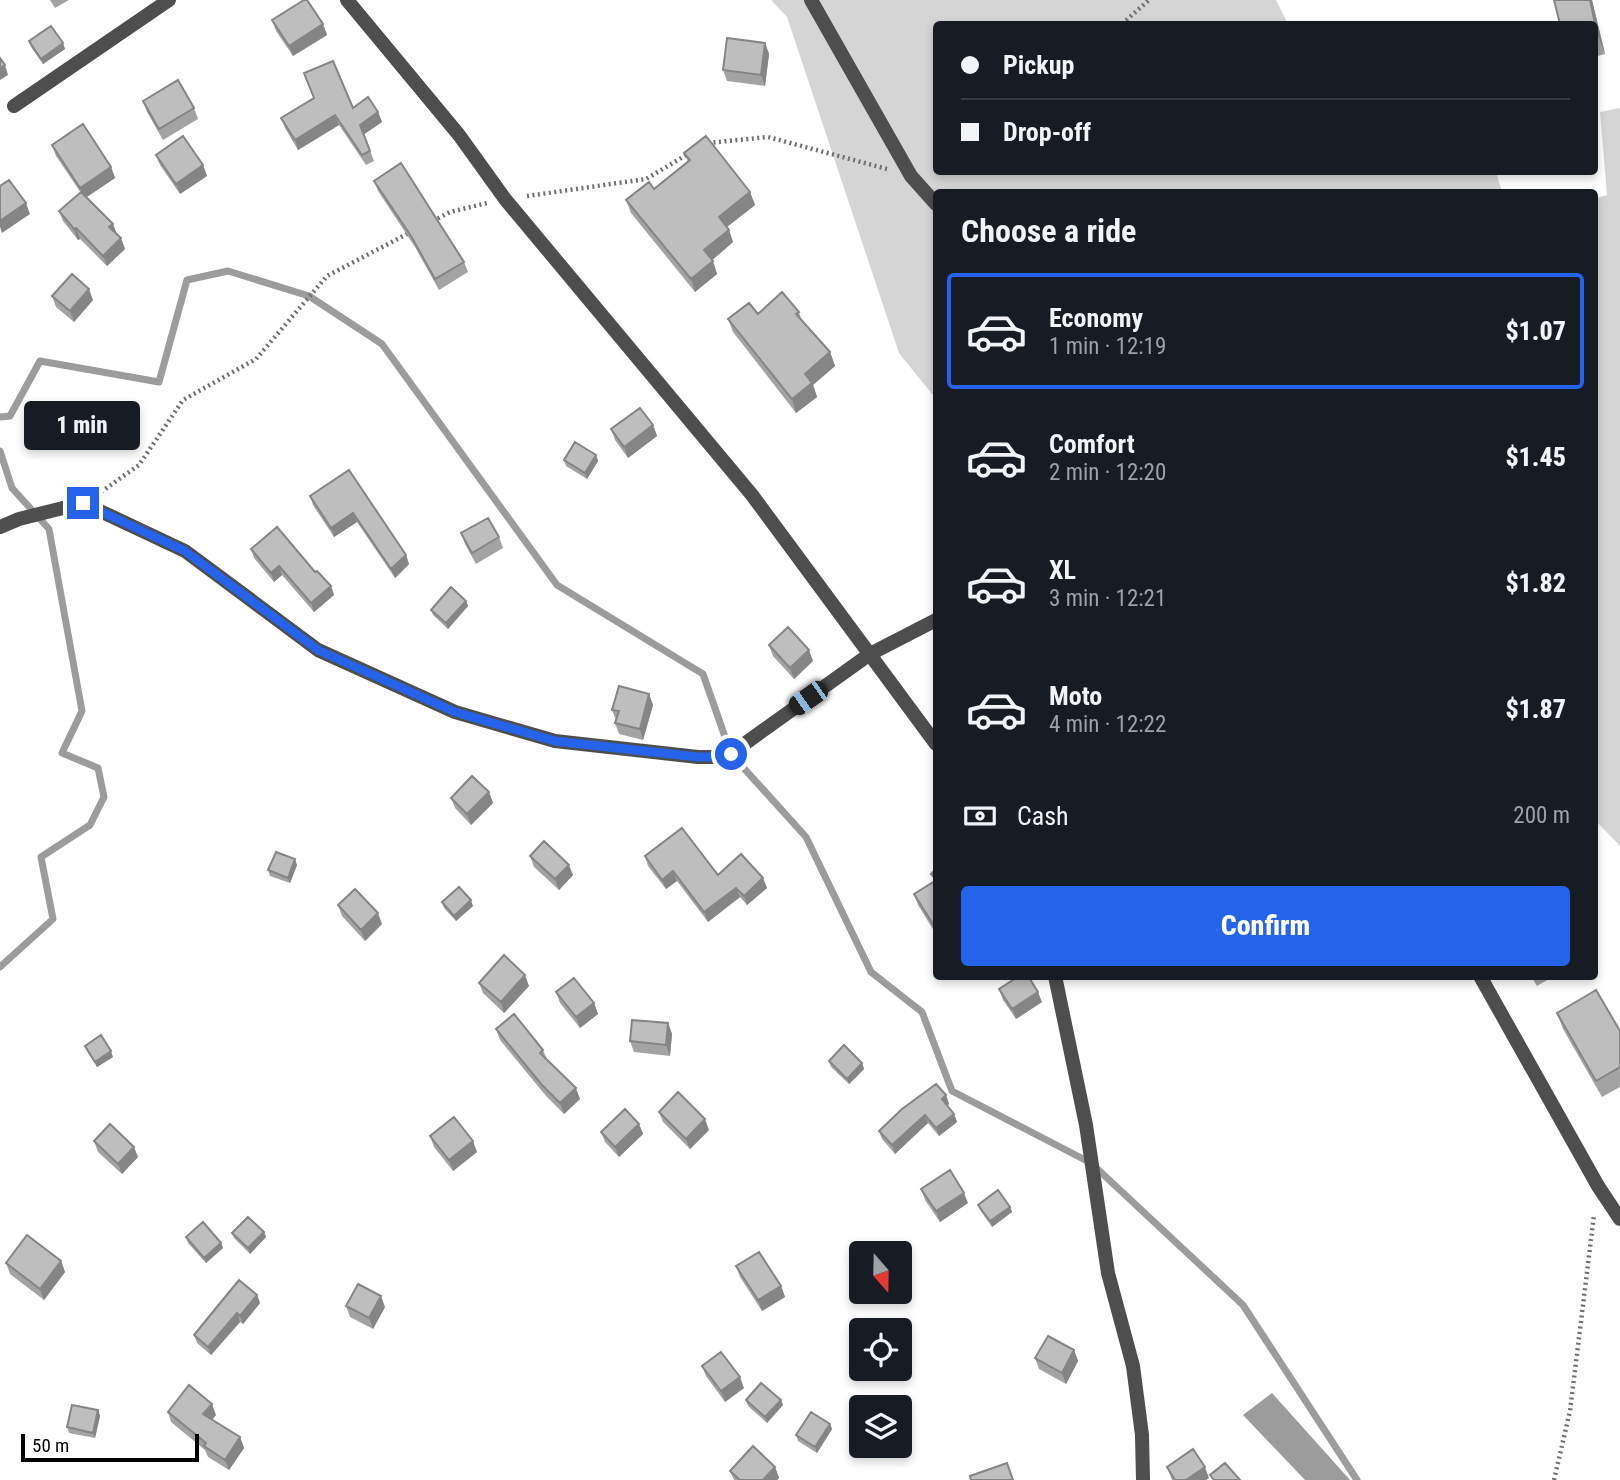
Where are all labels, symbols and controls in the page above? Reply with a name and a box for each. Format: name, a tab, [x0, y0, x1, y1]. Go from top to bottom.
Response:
text: Pickup	[1003, 50, 1074, 80]
text: Drop-off	[1003, 117, 1091, 147]
text: Choose a ride	[961, 212, 1136, 250]
icon: car	[965, 300, 1028, 363]
text: Economy	[1049, 303, 1143, 333]
text: $1.07	[1505, 316, 1566, 346]
text: 1 min · 12:19	[1049, 333, 1166, 360]
callout: 1 min	[25, 402, 141, 450]
text: 1 min	[56, 412, 108, 439]
icon: car	[965, 426, 1028, 489]
text: Comfort	[1049, 429, 1135, 459]
text: $1.45	[1505, 442, 1566, 472]
text: 2 min · 12:20	[1049, 459, 1166, 486]
route end	[67, 487, 99, 519]
icon: car	[965, 552, 1028, 615]
text: XL	[1049, 555, 1076, 585]
text: $1.82	[1505, 568, 1566, 598]
text: 3 min · 12:21	[1049, 585, 1166, 612]
car	[785, 677, 832, 719]
icon: car	[965, 678, 1028, 741]
text: Moto	[1049, 681, 1102, 711]
text: $1.87	[1505, 694, 1566, 724]
text: 4 min · 12:22	[1049, 711, 1166, 738]
route start	[715, 738, 747, 770]
icon: cash	[961, 797, 999, 835]
text: Cash	[1017, 801, 1069, 831]
text: 200 m	[1513, 802, 1570, 829]
button: Confirm	[961, 886, 1570, 966]
north arrow	[849, 1241, 912, 1304]
map controls	[849, 1241, 912, 1458]
button: locate	[849, 1318, 912, 1381]
button: layers	[849, 1395, 912, 1458]
scale bar	[21, 1431, 200, 1463]
text: 50 m	[32, 1434, 69, 1457]

